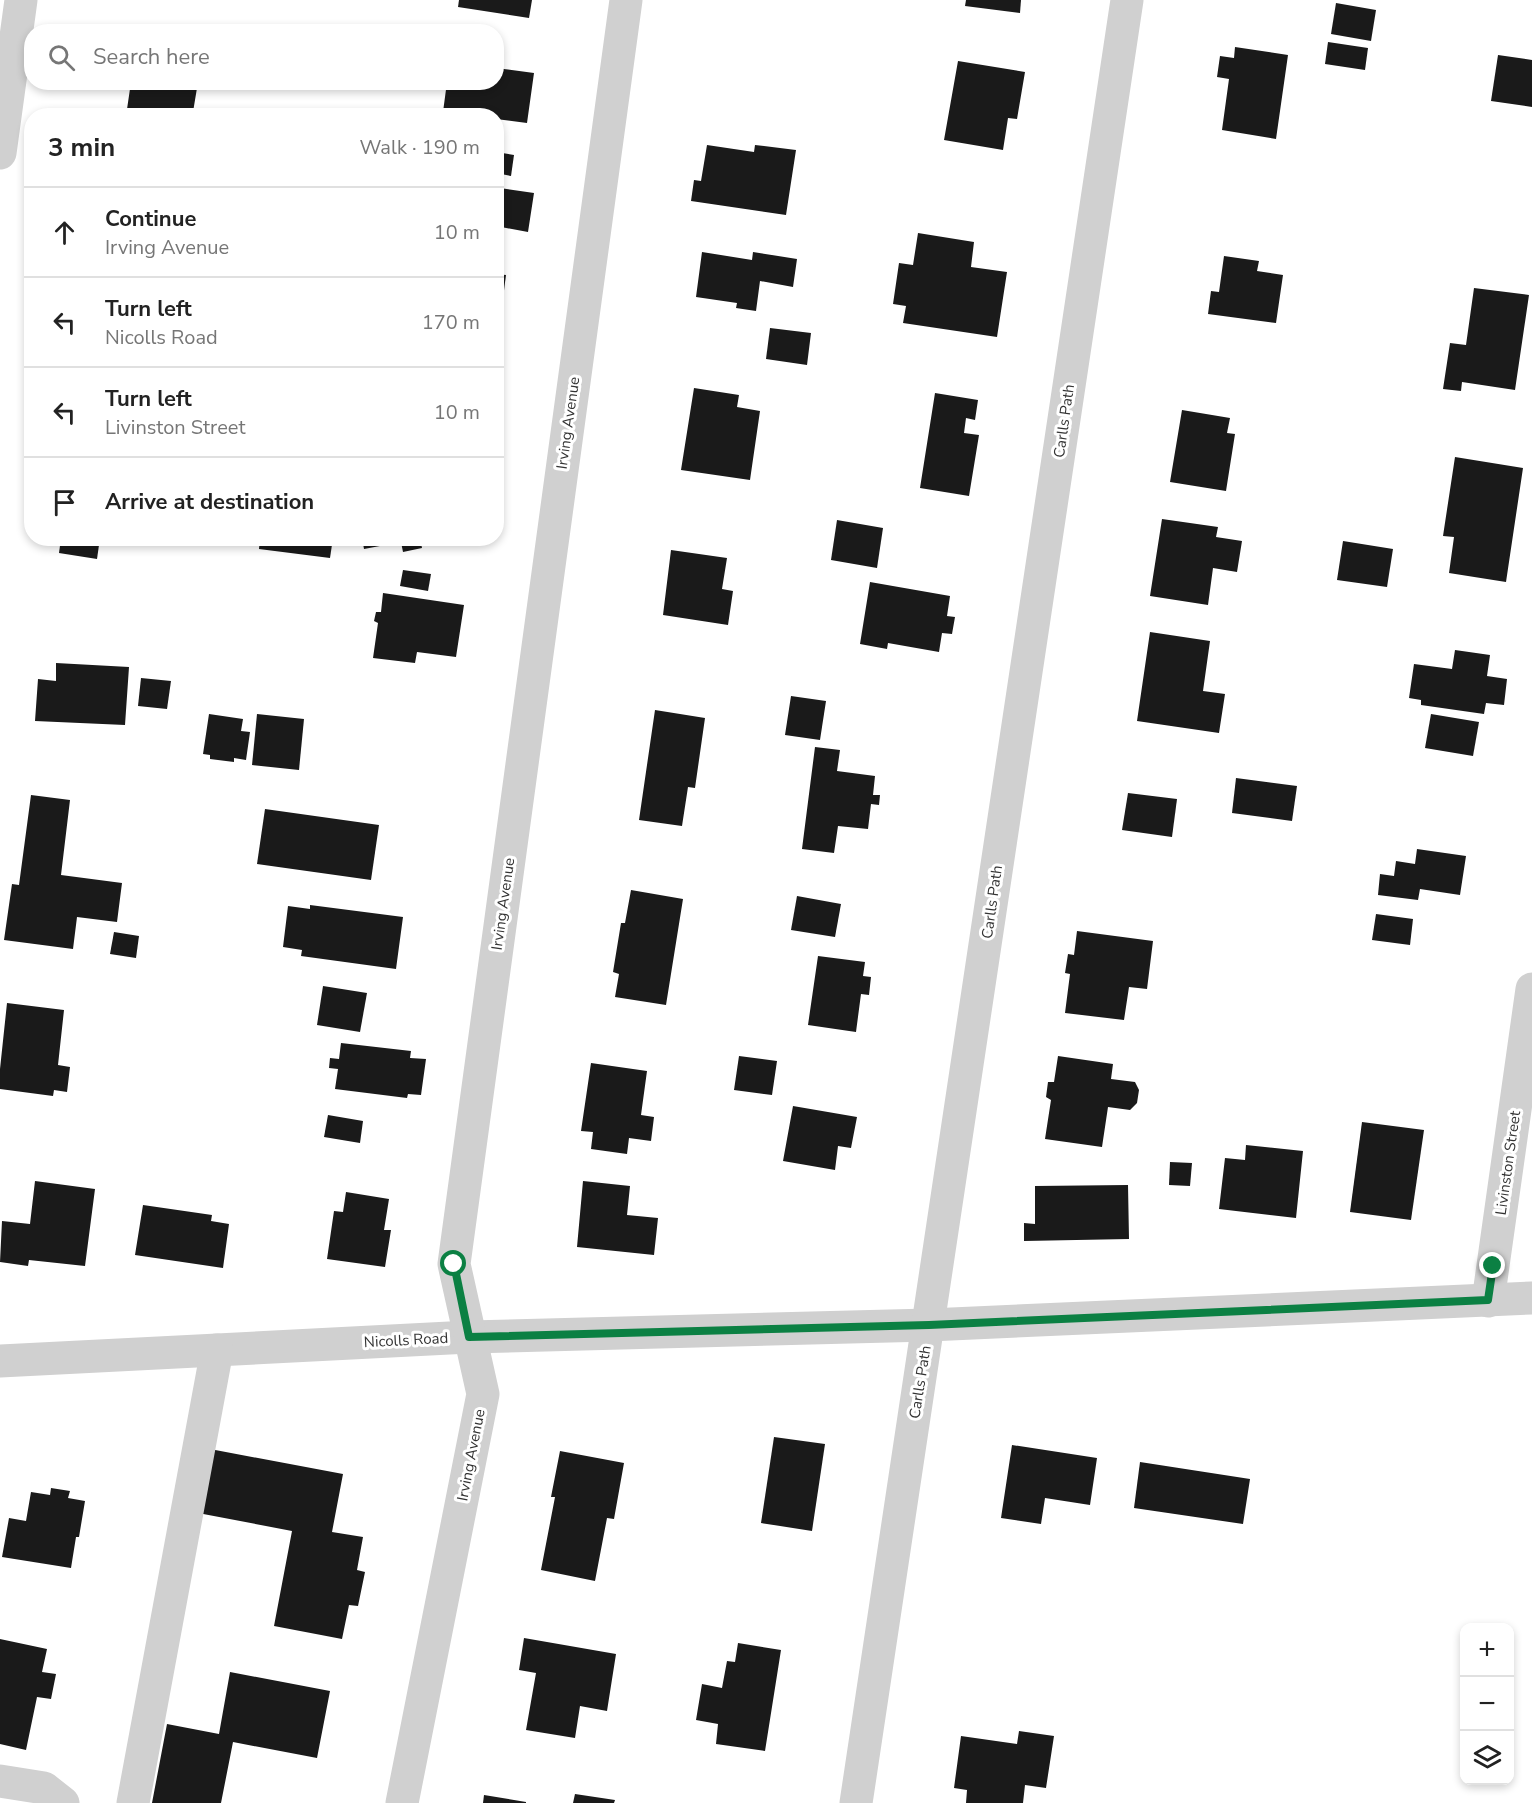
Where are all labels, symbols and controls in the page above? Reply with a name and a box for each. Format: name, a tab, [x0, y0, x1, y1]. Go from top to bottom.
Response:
search box	[24, 24, 504, 90]
icon: search	[45, 41, 78, 74]
text: Search here	[93, 42, 210, 72]
text: 3 min	[48, 130, 115, 165]
text: Walk · 190 m	[360, 134, 480, 161]
text: Continue	[105, 204, 196, 234]
icon: ahead	[48, 216, 81, 249]
text: 10 m	[434, 219, 480, 246]
text: Irving Avenue	[105, 234, 229, 261]
text: Turn left	[105, 294, 192, 324]
icon: left	[48, 306, 81, 339]
text: 170 m	[422, 309, 480, 336]
text: Nicolls Road	[105, 324, 218, 351]
street label: Irving Avenue	[552, 376, 584, 470]
street label: Carlls Path	[1049, 383, 1079, 459]
text: Turn left	[105, 384, 192, 414]
icon: left	[48, 396, 81, 429]
text: 10 m	[434, 399, 480, 426]
text: Livinston Street	[105, 414, 245, 441]
icon: arrive	[48, 486, 81, 519]
text: Arrive at destination	[105, 487, 314, 517]
street label: Irving Avenue	[487, 857, 519, 951]
street label: Carlls Path	[977, 864, 1007, 940]
street label: Livinston Street	[1491, 1109, 1525, 1217]
route start	[440, 1250, 466, 1276]
route end	[1479, 1252, 1505, 1278]
street label: Nicolls Road	[363, 1328, 449, 1352]
street label: Carlls Path	[904, 1344, 936, 1420]
street label: Irving Avenue	[452, 1407, 490, 1503]
map controls	[1460, 1623, 1514, 1785]
button: +	[1460, 1623, 1514, 1677]
button: −	[1460, 1677, 1514, 1731]
button: layers	[1460, 1731, 1514, 1785]

